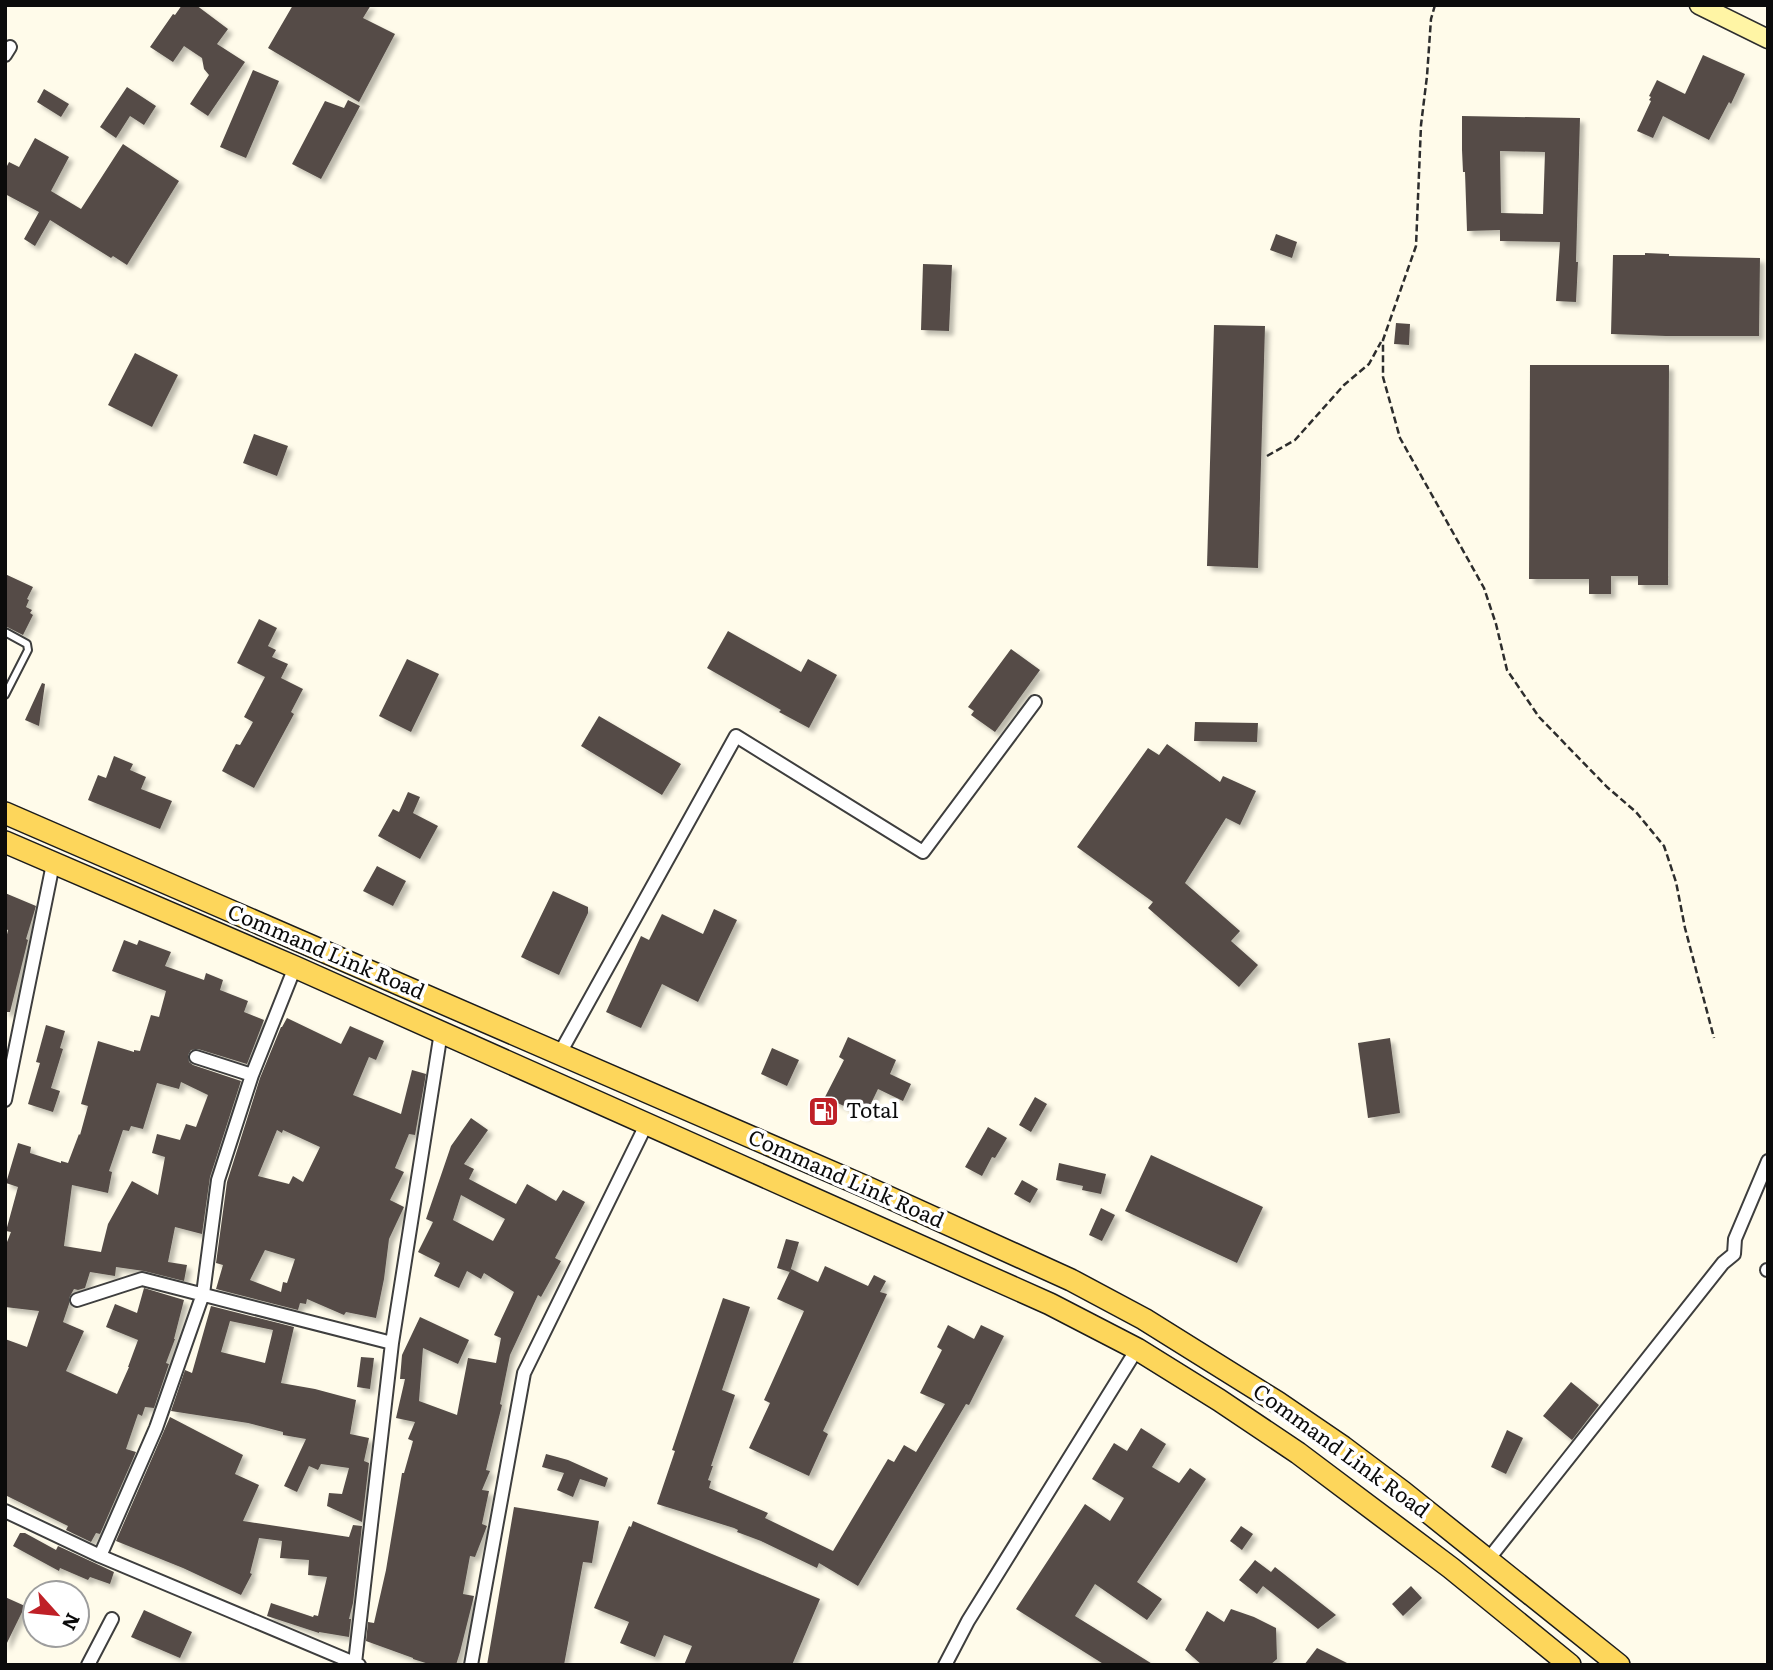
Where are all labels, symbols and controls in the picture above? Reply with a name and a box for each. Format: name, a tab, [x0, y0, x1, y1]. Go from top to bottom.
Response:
street label: Command Link Road	[224, 894, 430, 1005]
place label: Total	[846, 1093, 899, 1124]
fuel station icon: Total	[806, 1094, 840, 1128]
street label: Command Link Road	[744, 1120, 950, 1234]
street label: Command Link Road	[1248, 1374, 1437, 1524]
north arrow	[21, 1579, 91, 1649]
text: N	[56, 1609, 88, 1636]

